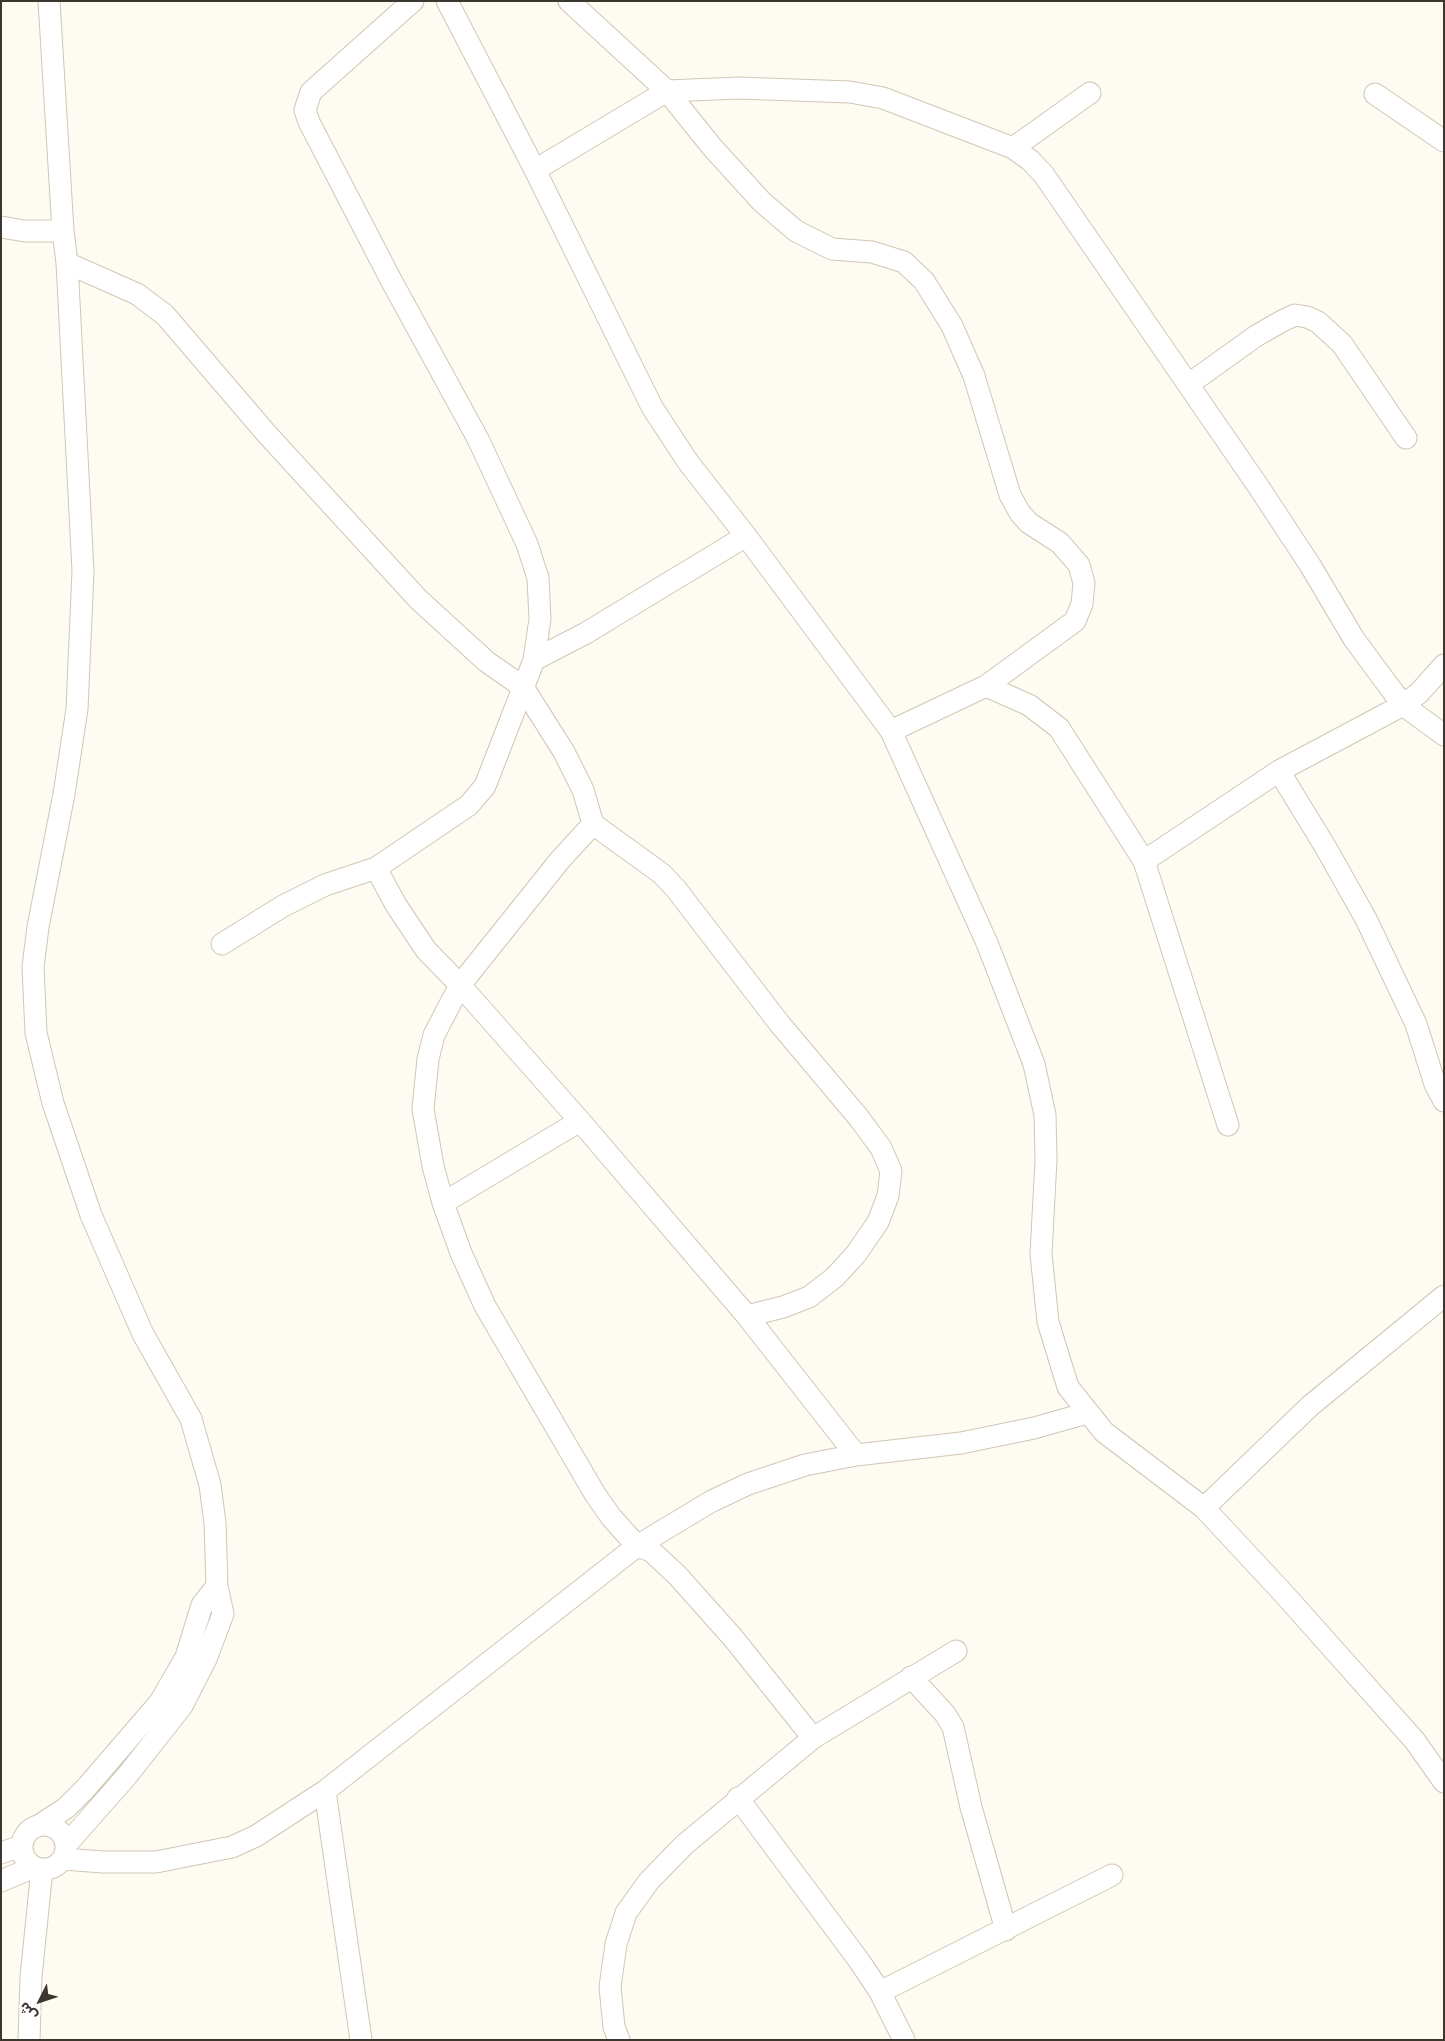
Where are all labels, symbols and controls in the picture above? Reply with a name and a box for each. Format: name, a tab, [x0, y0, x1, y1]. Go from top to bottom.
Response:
north arrow	[15, 1976, 65, 2026]
text: ش	[16, 1998, 41, 2024]

